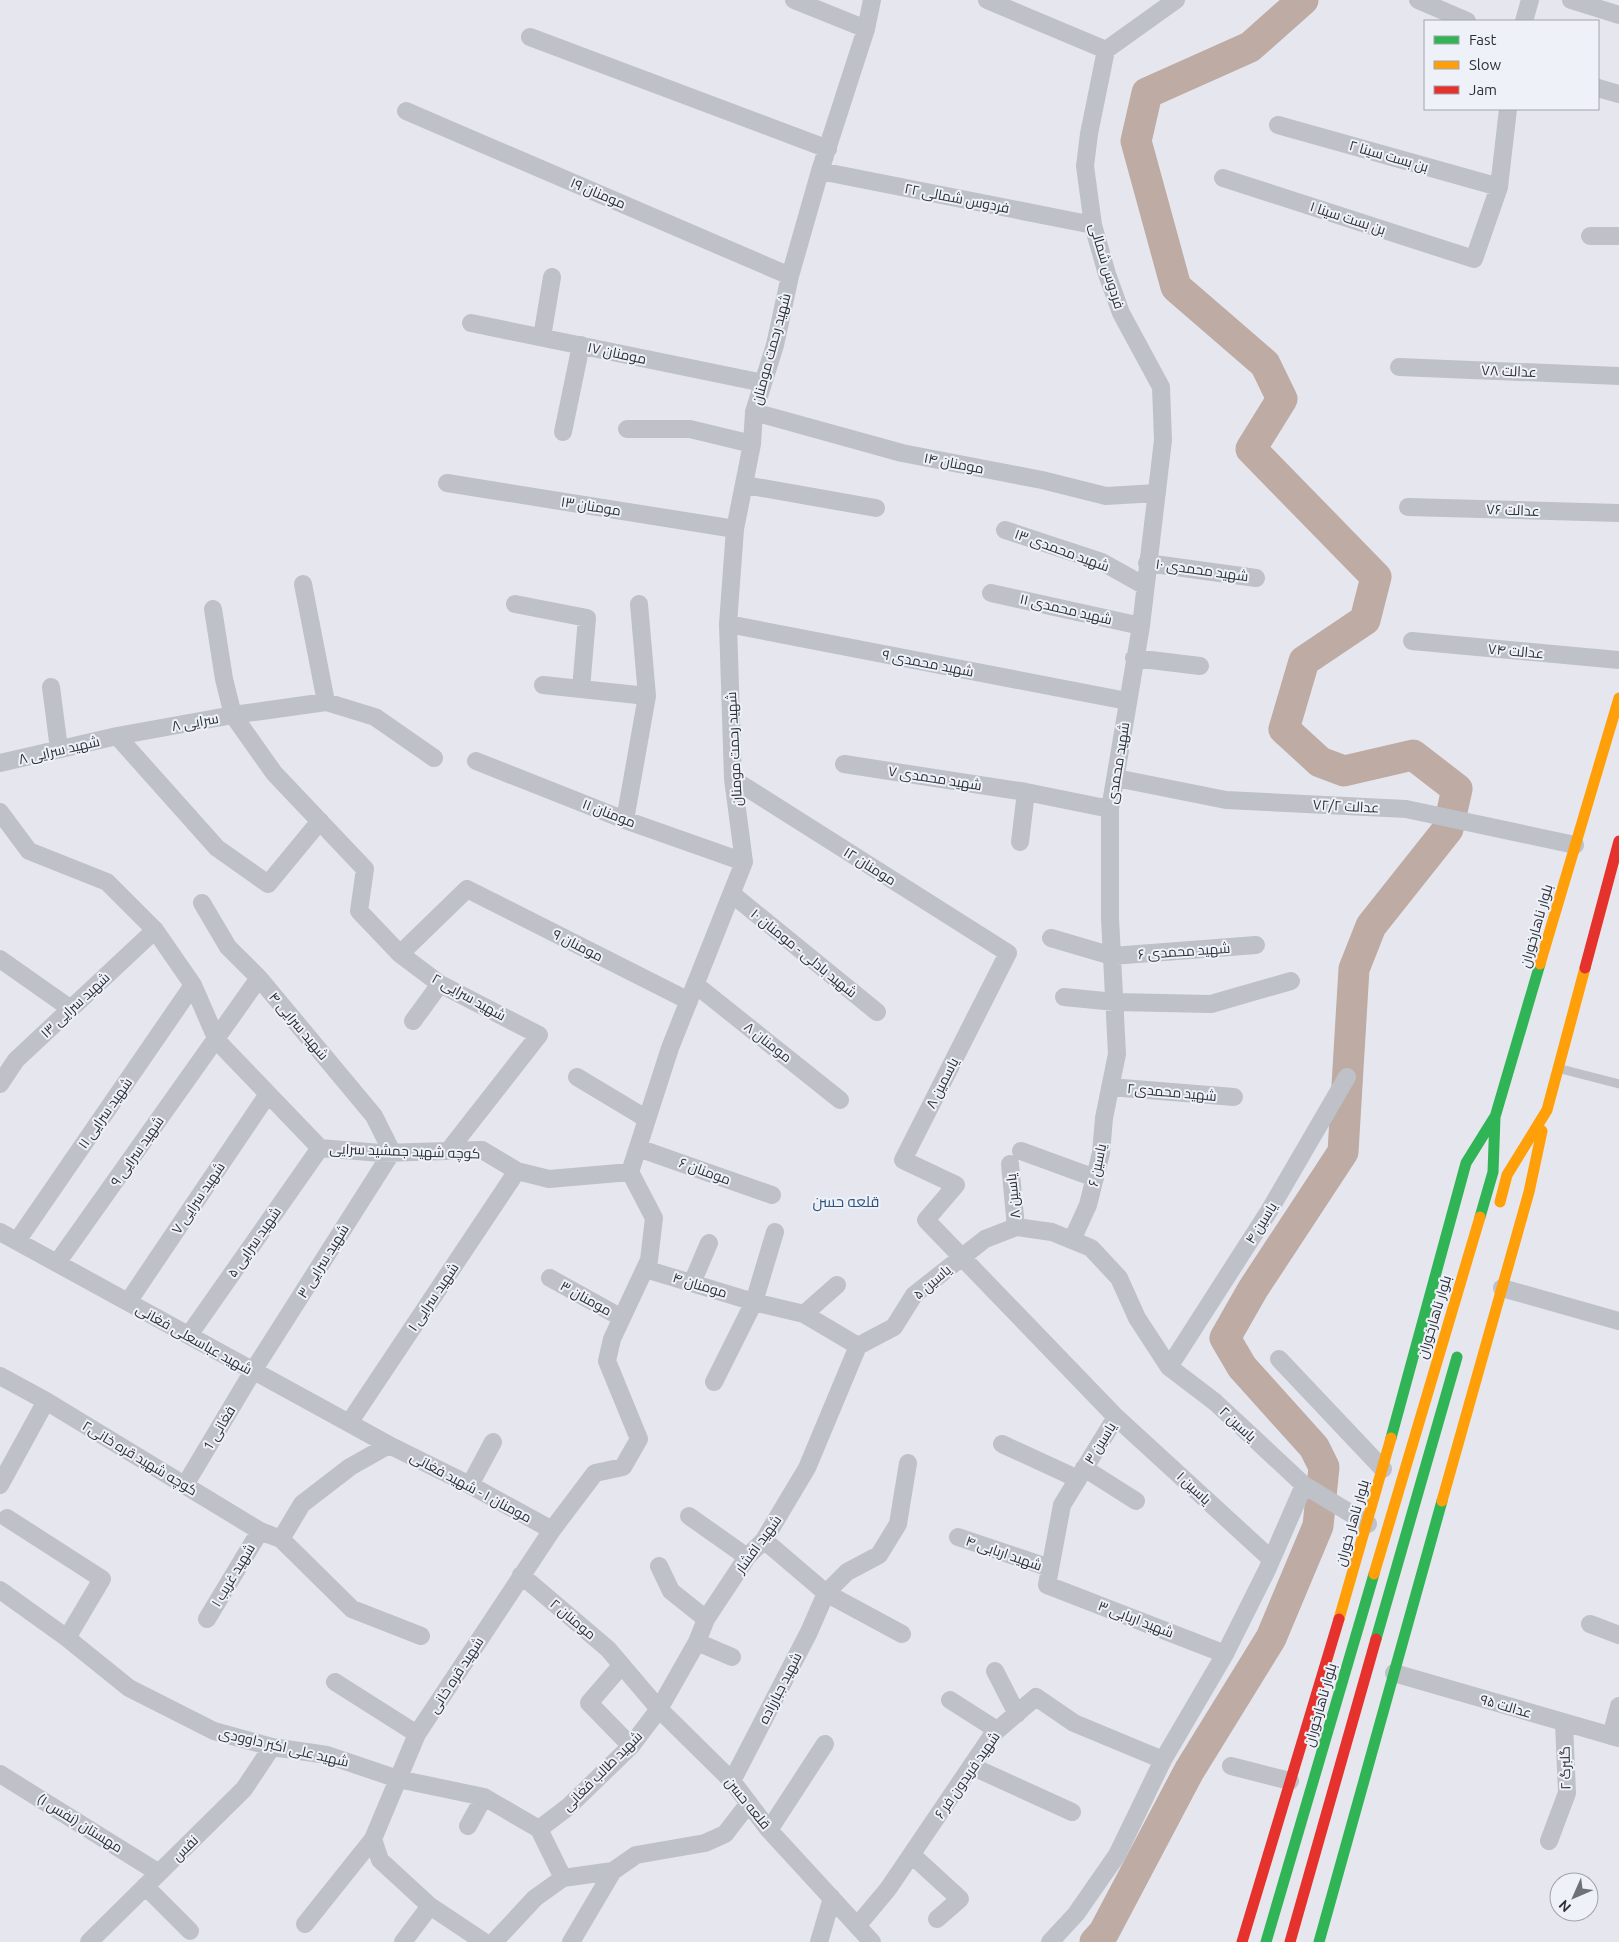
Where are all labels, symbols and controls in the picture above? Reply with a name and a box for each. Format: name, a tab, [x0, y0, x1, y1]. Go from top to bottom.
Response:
legend	[1424, 20, 1599, 110]
text: Fast	[1469, 31, 1497, 48]
text: Slow	[1469, 56, 1502, 73]
text: Jam	[1469, 81, 1497, 98]
street label: ۲ بن بست سینا	[1348, 137, 1430, 175]
street label: مومنان ۱۹	[568, 174, 628, 212]
street label: فردوس شمالی ۲۲	[903, 180, 1011, 216]
street label: ۱ بن بست سینا	[1308, 198, 1388, 238]
street label: فردوس شمالی	[1086, 221, 1128, 311]
street label: شهید رحمت مومنان	[748, 291, 794, 407]
street label: مومنان ۱۷	[586, 339, 648, 367]
street label: ۷۸ عدالت	[1481, 362, 1537, 380]
street label: مومنان ۱۴	[923, 449, 985, 477]
street label: مومنان ۱۳	[560, 493, 622, 519]
street label: عدالت ۷۶	[1486, 501, 1540, 519]
street label: ۱۳ شهید محمدی	[1012, 525, 1112, 575]
street label: ۱۰ شهید محمدی	[1155, 556, 1249, 584]
street label: ۱۱ شهید محمدی	[1018, 591, 1114, 627]
street label: عدالت ۷۴	[1487, 641, 1545, 661]
street label: ۹ شهید محمدی	[881, 646, 975, 680]
street label: شهید رحمت مومنان	[723, 691, 745, 807]
street label: سرایی ۸	[170, 710, 220, 734]
street label: شهید محمدی	[1104, 721, 1132, 805]
street label: شهید سرایی ۸	[17, 733, 101, 767]
street label: شهید محمدی ۷	[887, 763, 983, 793]
street label: مومنان ۱۱	[580, 796, 638, 830]
street label: عدالت ۷۲/۲	[1312, 796, 1380, 816]
street label: مومنان ۱۲	[841, 844, 899, 888]
street label: بلوار ناهارخوران	[1516, 882, 1556, 970]
street label: شهید بادلی - مومنان ۱۰	[748, 905, 860, 1001]
street label: مومنان ۹	[550, 926, 606, 964]
street label: ۶ شهید محمدی	[1137, 940, 1231, 962]
street label: شهید سرایی ۱۳	[37, 969, 113, 1041]
street label: شهید سرایی ۲	[429, 970, 509, 1024]
street label: شهید سرایی ۴	[266, 989, 332, 1063]
street label: مومنان ۸	[741, 1019, 795, 1065]
street label: یاسمین ۸	[922, 1055, 962, 1111]
street label: شهید سرایی ۱۱	[75, 1074, 135, 1152]
street label: شهید محمدی۲	[1127, 1080, 1217, 1104]
street label: شهید سرایی ۹	[107, 1113, 167, 1189]
street label: کوچه شهید جمشید سرایی	[329, 1140, 481, 1164]
street label: یاسین ۶	[1085, 1142, 1109, 1188]
street label: مومنان ۶	[677, 1154, 733, 1188]
street label: شهید سرایی ۷	[168, 1159, 228, 1237]
street label: یاسین ۸	[1003, 1172, 1023, 1219]
district label: قلعه حسن	[813, 1193, 879, 1212]
street label: یاسین ۴	[1242, 1199, 1280, 1247]
street label: شهید سرایی ۵	[224, 1204, 284, 1280]
street label: شهید سرایی ۳	[294, 1221, 352, 1301]
street label: شهید سرایی ۱	[404, 1260, 462, 1334]
street label: یاسین ۵	[910, 1261, 954, 1303]
street label: ۴ مومنان	[671, 1269, 729, 1301]
street label: بلوار ناهارخوران	[1414, 1273, 1454, 1361]
street label: مومنان ۳	[557, 1277, 615, 1319]
street label: شهید عباسعلی فغانی	[133, 1300, 255, 1378]
street label: فغانی 1	[200, 1403, 238, 1453]
street label: یاسین ۲	[1216, 1403, 1260, 1445]
street label: کوچه شهید قره خانی۲	[79, 1417, 200, 1500]
street label: یاسین ۳	[1081, 1419, 1119, 1467]
street label: مومنان ۱ - شهید فغانی	[408, 1448, 534, 1526]
street label: یاسین ۱	[1174, 1468, 1215, 1508]
street label: بلوار ناهار خوران	[1332, 1478, 1372, 1568]
street label: شهید افشار	[731, 1512, 784, 1577]
street label: شهید اربابی ۴	[964, 1532, 1044, 1574]
street label: ۱ شهید غریب	[208, 1541, 258, 1609]
street label: ۲ مومنان	[547, 1595, 599, 1643]
street label: شهید اربابی ۳	[1096, 1597, 1176, 1641]
street label: شهید قره خانی	[425, 1634, 487, 1716]
street label: شهید جبارزاده	[755, 1650, 805, 1726]
street label: بلوار ناهارخوران	[1300, 1661, 1340, 1749]
street label: عدالت ۹۵	[1478, 1691, 1534, 1721]
street label: شهید علی اکبر داوودی	[217, 1724, 351, 1770]
street label: شهید طالب فغانی	[559, 1728, 645, 1814]
street label: شهید فریدون فر ۶	[931, 1729, 1003, 1821]
street label: گلبرگ ۲	[1557, 1746, 1573, 1790]
street label: قلعه حسن	[722, 1774, 774, 1832]
street label: مهستان (نفس ۱)	[34, 1790, 126, 1856]
street label: نفس	[169, 1832, 201, 1864]
north arrow	[1549, 1872, 1599, 1922]
text: N	[1555, 1897, 1574, 1916]

